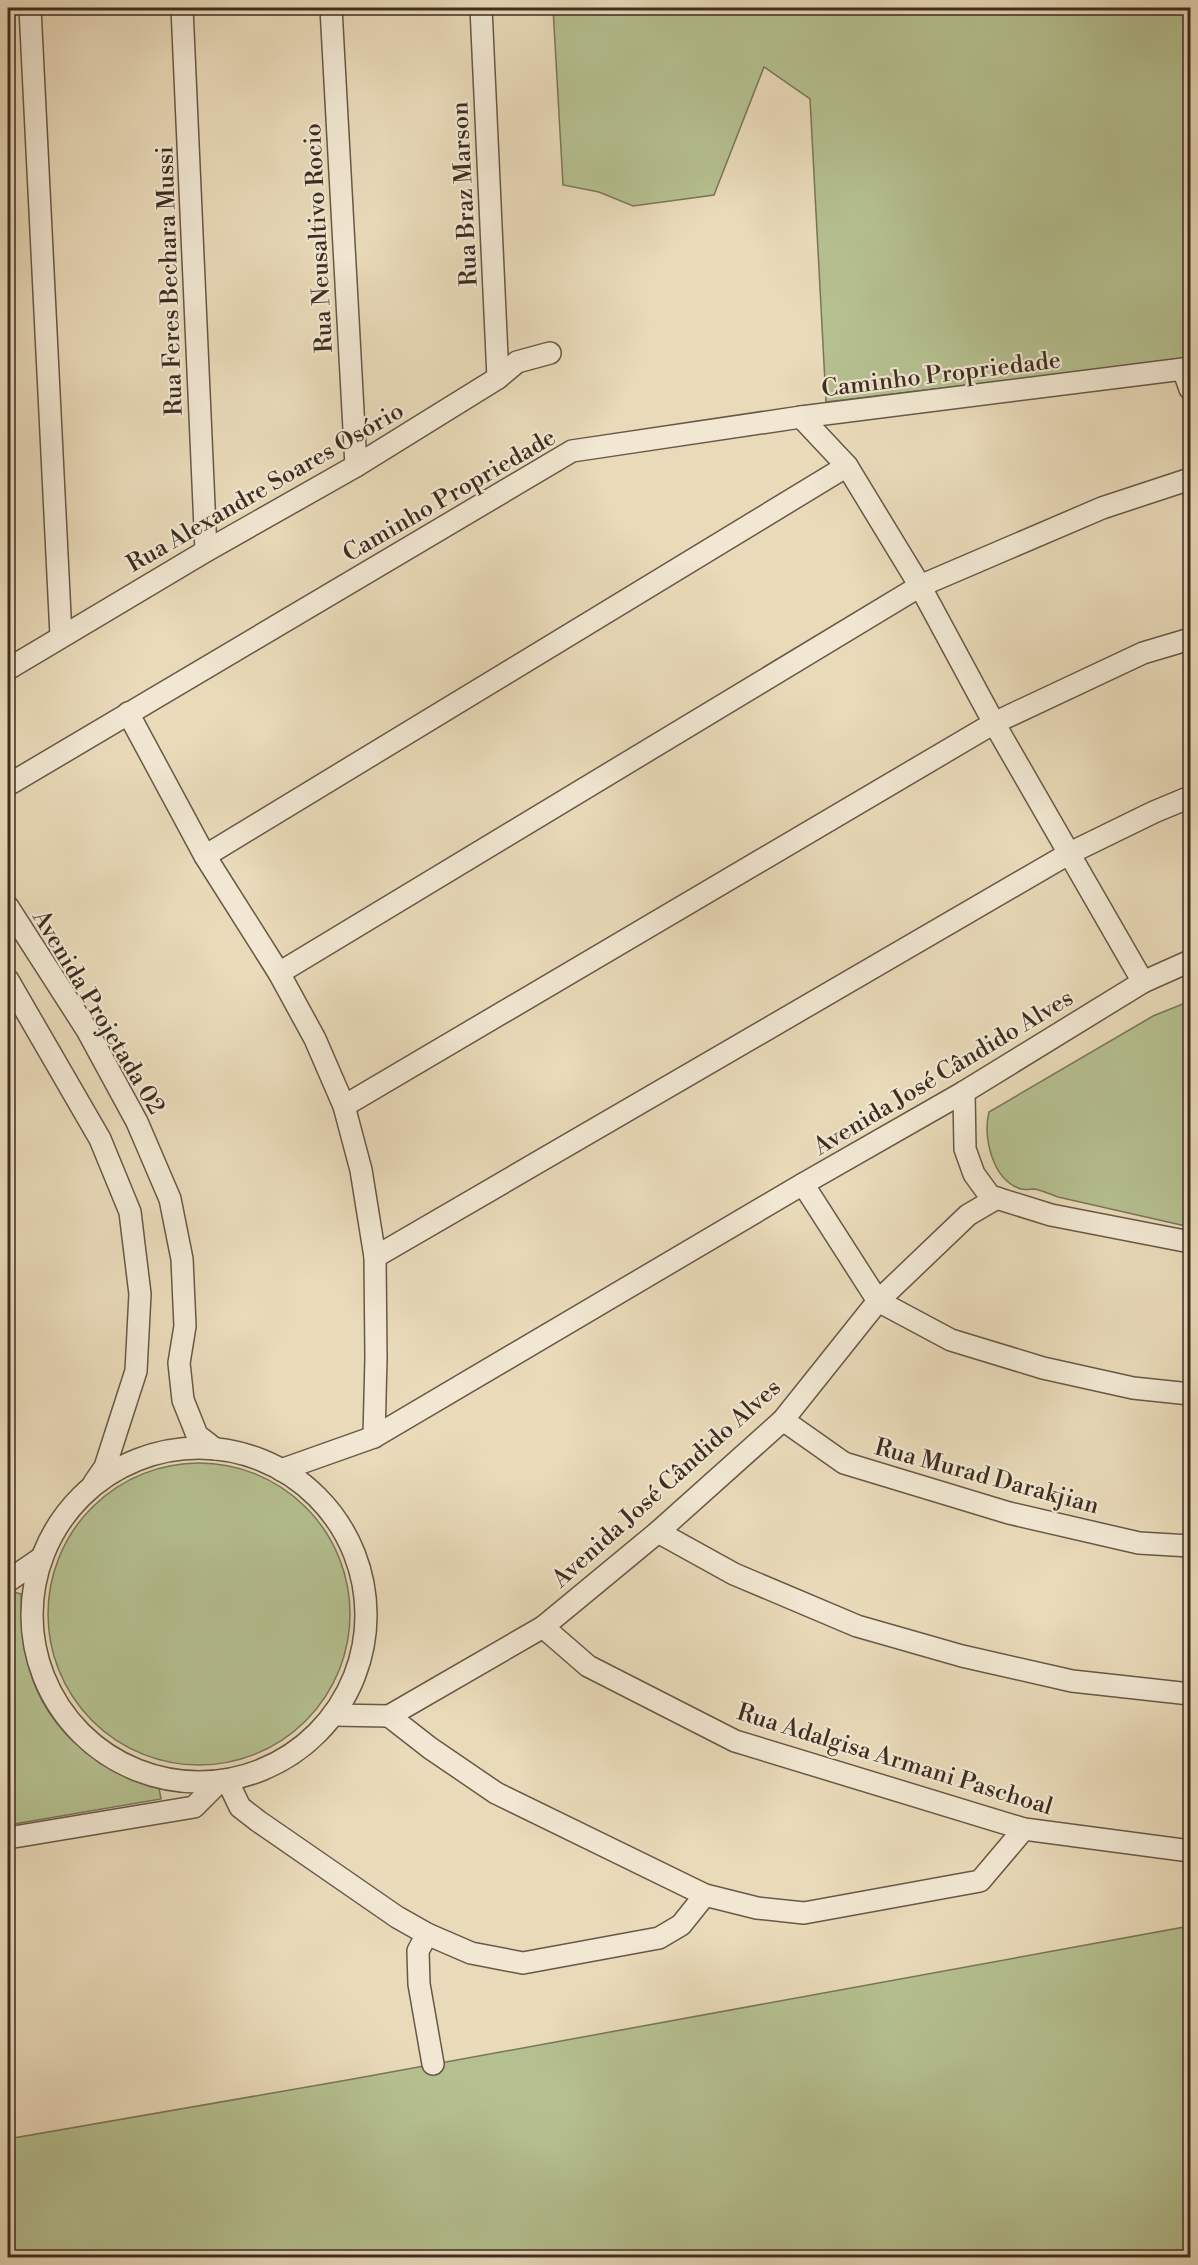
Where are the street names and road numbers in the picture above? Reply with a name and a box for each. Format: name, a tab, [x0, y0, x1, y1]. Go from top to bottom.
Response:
street label: Rua Braz Marson	[445, 101, 485, 287]
street label: Rua Neusaltivo Rocio	[298, 122, 340, 354]
street label: Rua Feres Bechara Mussi	[150, 145, 190, 416]
street label: Caminho Propriedade	[820, 345, 1062, 405]
street label: Rua Alexandre Soares Osório	[122, 396, 409, 580]
street label: Caminho Propriedade	[338, 423, 561, 569]
street label: Avenida Projetada 02	[25, 904, 171, 1120]
street label: Avenida José Cândido Alves	[807, 983, 1079, 1163]
street label: Avenida José Cândido Alves	[545, 1373, 787, 1595]
street label: Rua Murad Darakjian	[871, 1433, 1102, 1521]
street label: Rua Adalgisa Armani Paschoal	[733, 1698, 1056, 1822]

